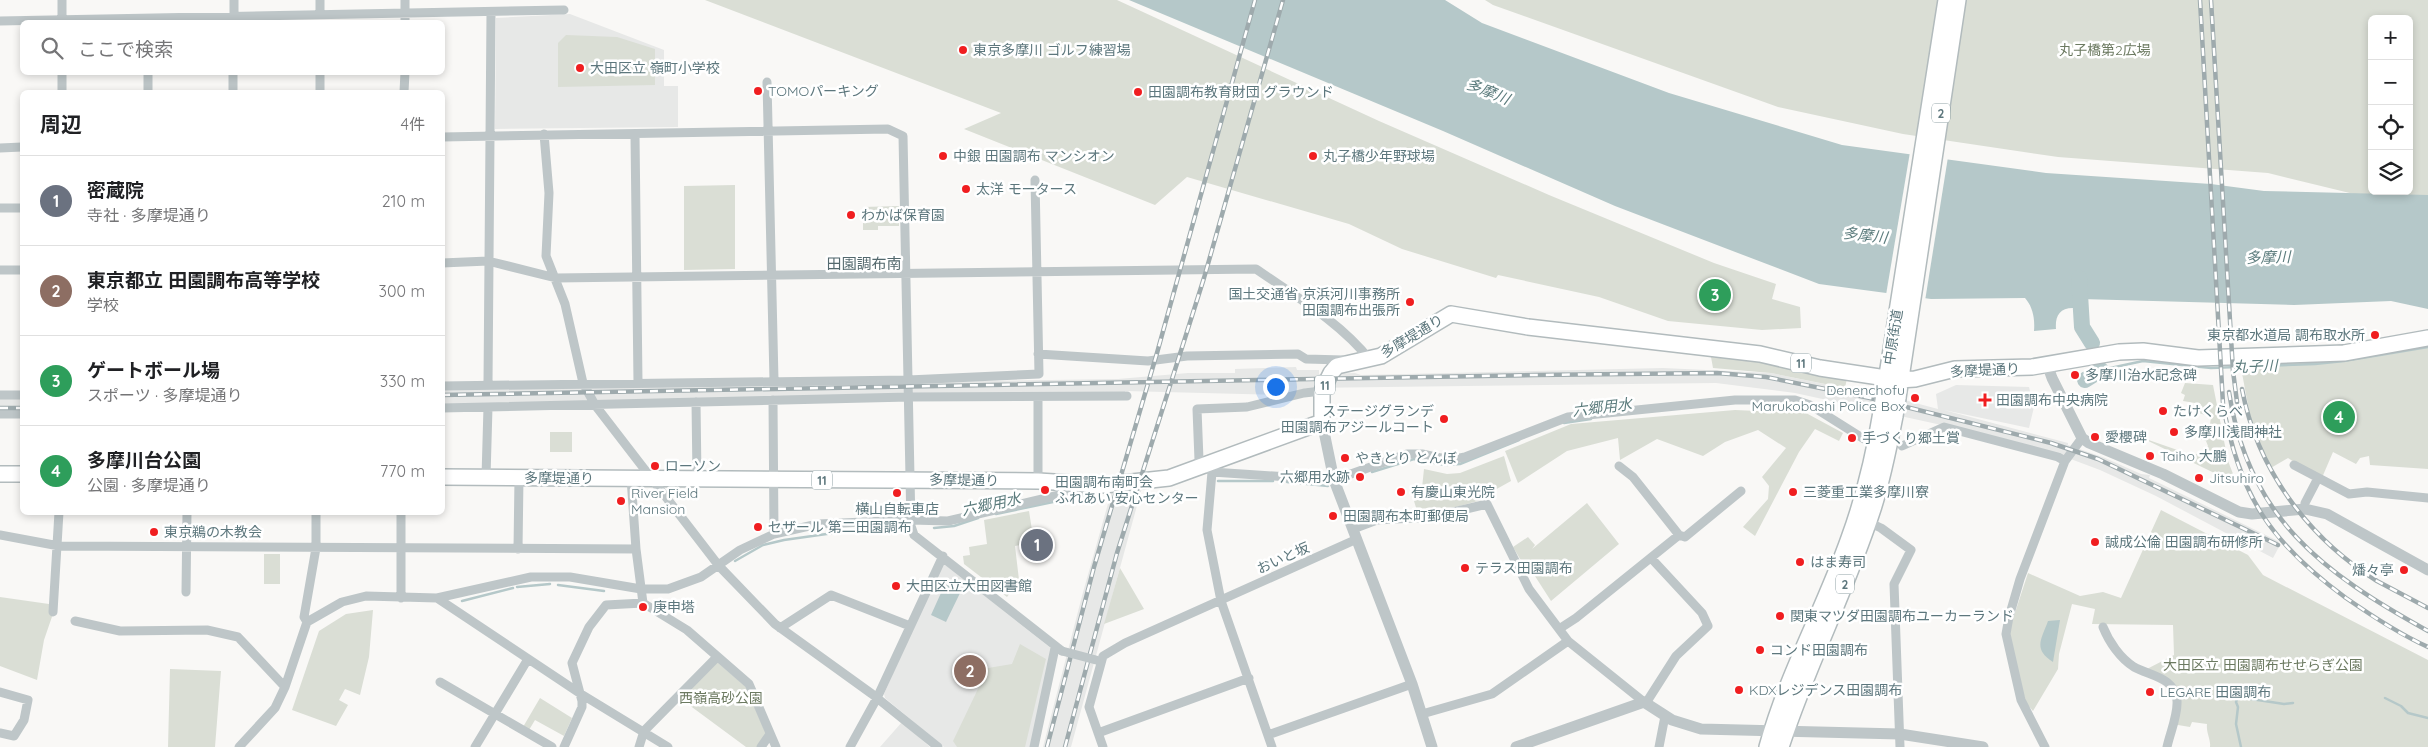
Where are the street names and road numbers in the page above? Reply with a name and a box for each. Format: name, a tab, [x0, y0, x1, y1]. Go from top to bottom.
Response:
road number: 2	[1932, 104, 1950, 122]
street label: 中原街道	[1880, 308, 1906, 366]
street label: 多摩堤通り	[1377, 310, 1447, 362]
road number: 11	[1791, 353, 1811, 372]
street label: 多摩堤通り	[1950, 359, 2020, 381]
road number: 11	[1315, 376, 1335, 394]
street label: 多摩堤通り	[524, 469, 594, 487]
road number: 11	[812, 470, 832, 490]
street label: 多摩堤通り	[929, 470, 999, 490]
street label: おいと坂	[1254, 538, 1312, 578]
road number: 2	[1836, 574, 1854, 594]

